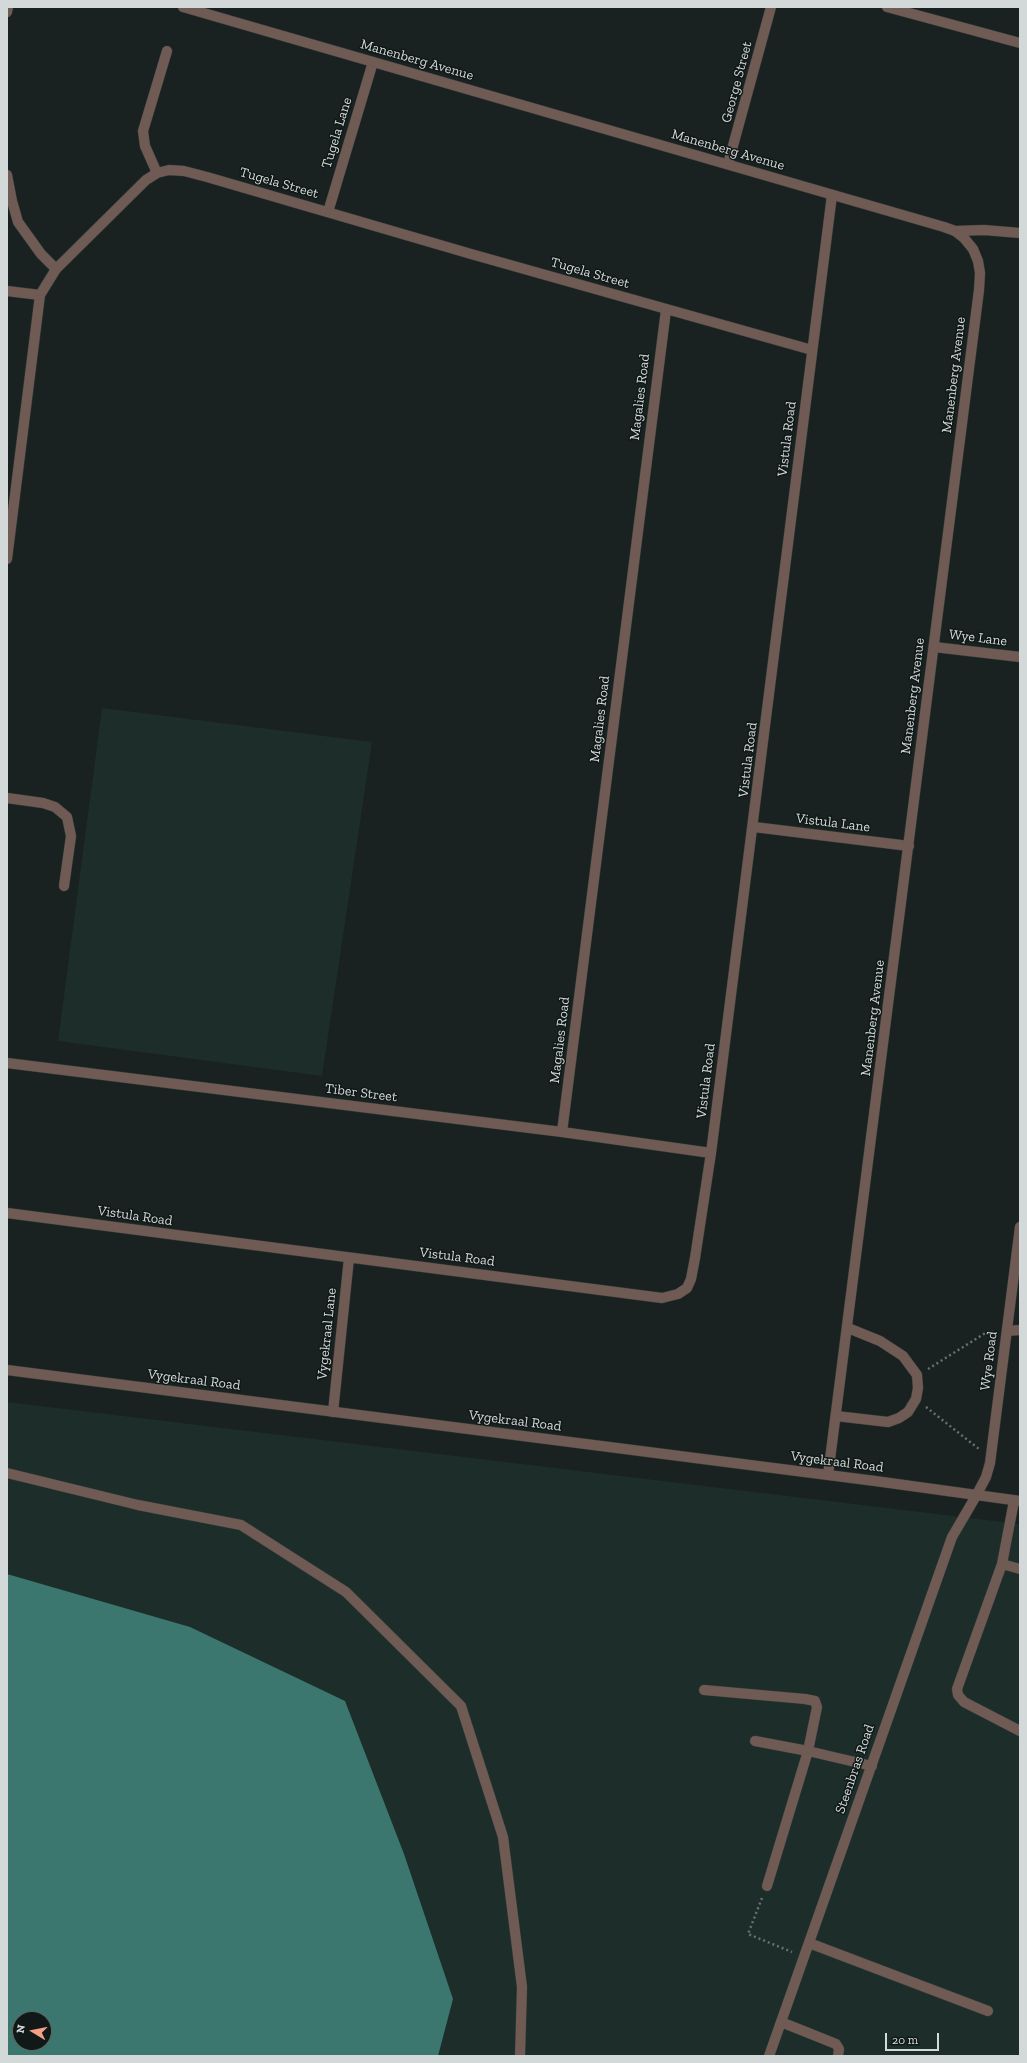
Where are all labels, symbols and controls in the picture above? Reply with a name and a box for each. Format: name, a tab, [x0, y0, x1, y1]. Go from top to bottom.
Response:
street label: Manenberg Avenue	[359, 36, 475, 84]
street label: George Street	[718, 39, 756, 125]
street label: Tugela Lane	[318, 95, 356, 171]
street label: Manenberg Avenue	[670, 126, 786, 174]
street label: Tugela Street	[238, 164, 320, 202]
street label: Tugela Street	[549, 254, 631, 292]
street label: Manenberg Avenue	[939, 316, 969, 434]
street label: Magalies Road	[626, 353, 654, 441]
street label: Vistula Road	[774, 400, 800, 478]
street label: Wye Lane	[948, 626, 1008, 650]
street label: Manenberg Avenue	[898, 637, 928, 755]
street label: Magalies Road	[586, 675, 614, 763]
street label: Vistula Road	[735, 721, 761, 799]
street label: Vistula Lane	[795, 810, 871, 836]
street label: Manenberg Avenue	[858, 959, 888, 1077]
street label: Magalies Road	[546, 996, 574, 1084]
street label: Vistula Road	[693, 1042, 719, 1120]
street label: Tiber Street	[324, 1080, 398, 1106]
street label: Vistula Road	[96, 1202, 174, 1230]
street label: Vistula Road	[418, 1244, 496, 1270]
street label: Vygekraal Lane	[314, 1287, 340, 1381]
street label: Wye Road	[977, 1330, 1001, 1392]
street label: Vygekraal Road	[147, 1366, 241, 1394]
street label: Vygekraal Road	[468, 1407, 562, 1435]
street label: Vygekraal Road	[790, 1448, 884, 1476]
street label: Steenbras Road	[832, 1722, 878, 1816]
north arrow	[12, 2011, 52, 2051]
text: N	[14, 2024, 28, 2034]
scale bar	[887, 2025, 941, 2051]
text: 20 m	[892, 2033, 918, 2047]

